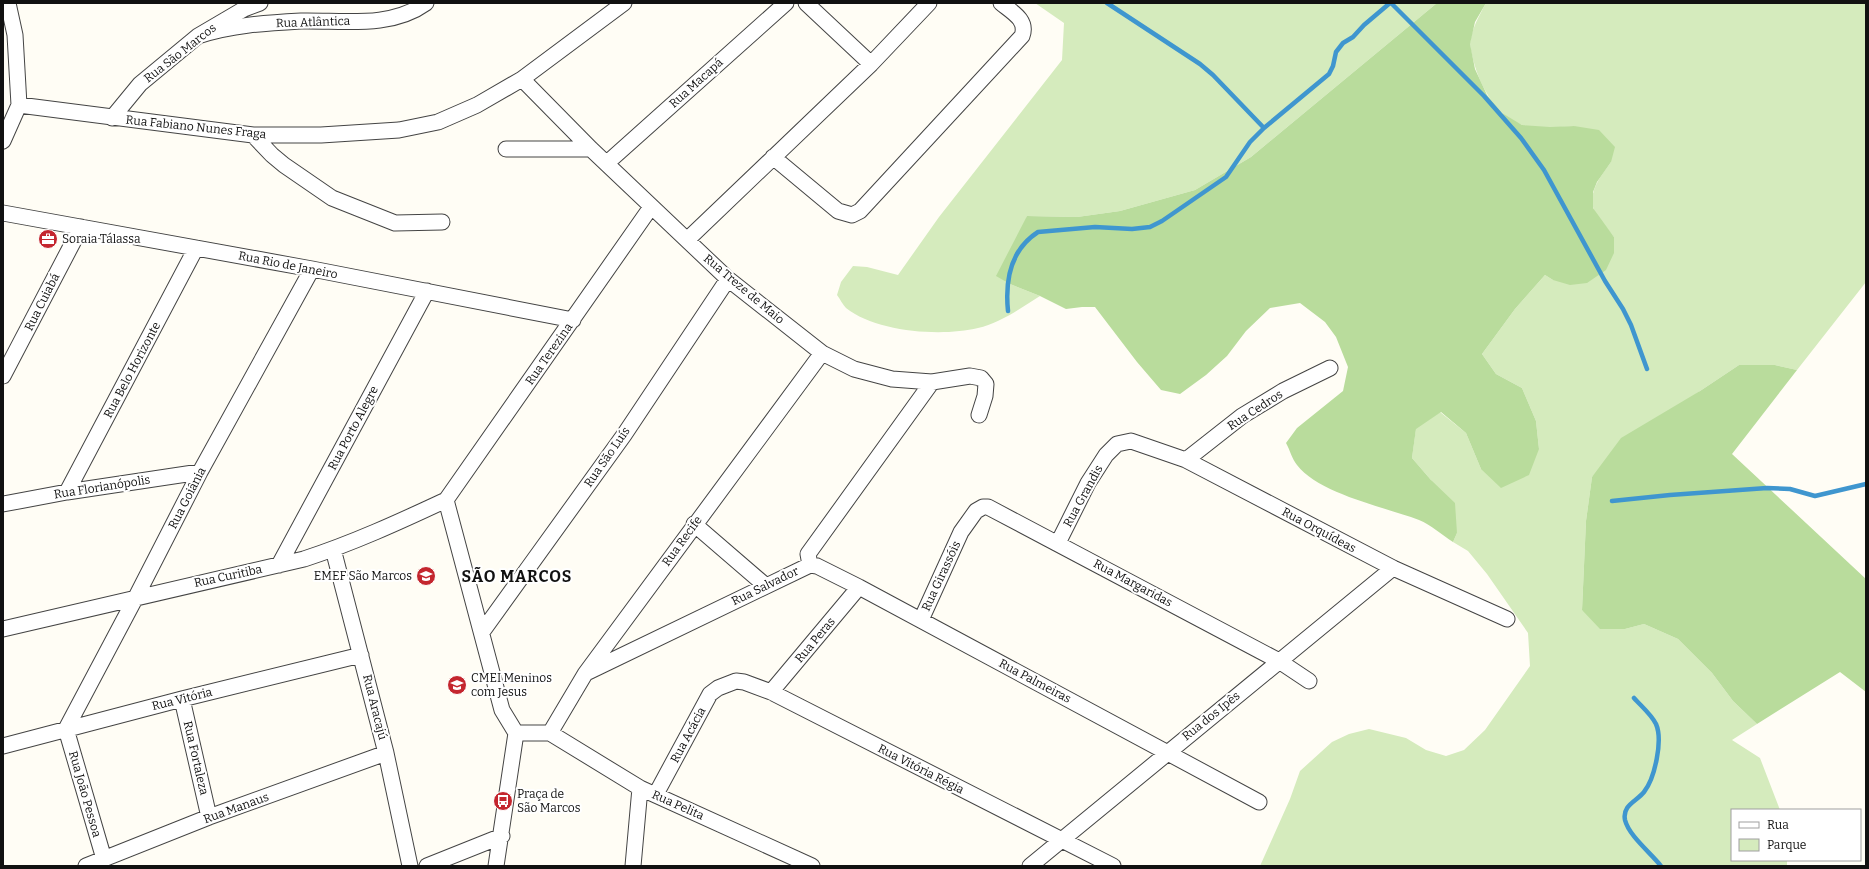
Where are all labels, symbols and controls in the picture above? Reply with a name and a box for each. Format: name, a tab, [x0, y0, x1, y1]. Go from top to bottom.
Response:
street label: Rua Atlântica	[276, 14, 351, 30]
street label: Rua São Marcos	[141, 20, 219, 85]
street label: Rua Macapá	[666, 55, 726, 111]
street label: Rua Fabiano Nunes Fraga	[125, 113, 267, 141]
office icon: Soraia Tálassa	[37, 228, 59, 250]
place label: Soraia Tálassa	[62, 232, 141, 246]
street label: Rua Rio de Janeiro	[237, 249, 339, 281]
street label: Rua Treze de Maio	[701, 251, 787, 327]
street label: Rua Cuiabá	[22, 271, 63, 333]
street label: Rua Belo Horizonte	[101, 319, 163, 421]
street label: Rua Terezina	[523, 320, 576, 388]
street label: Rua Porto Alegre	[325, 384, 381, 472]
street label: Rua Cedros	[1225, 387, 1285, 433]
street label: Rua São Luís	[581, 424, 633, 490]
street label: Rua Grandis	[1060, 462, 1106, 529]
street label: Rua Goiânia	[165, 464, 209, 531]
street label: Rua Florianópolis	[53, 472, 151, 502]
street label: Rua Orquídeas	[1280, 505, 1359, 556]
street label: Rua Recife	[659, 513, 705, 569]
street label: Rua Girassóis	[919, 539, 963, 613]
street label: Rua Margaridas	[1091, 556, 1175, 610]
street label: Rua Curitiba	[193, 562, 264, 590]
street label: Rua Salvador	[729, 563, 801, 608]
school or university icon: EMEF São Marcos	[415, 565, 437, 587]
district label: SÃO MARCOS	[462, 566, 572, 586]
place label: EMEF São Marcos	[314, 569, 412, 583]
street label: Rua Peras	[792, 614, 838, 666]
street label: Rua Palmeiras	[996, 656, 1074, 706]
place label: CMEI Meninos com Jesus	[471, 671, 552, 699]
street label: Rua Aracajú	[360, 673, 390, 742]
school or university icon: CMEI Meninos com Jesus	[446, 674, 468, 696]
street label: Rua Vitória	[150, 685, 214, 713]
street label: Rua dos Ipês	[1179, 688, 1243, 743]
street label: Rua Acácia	[668, 704, 709, 765]
street label: Rua Fortaleza	[181, 720, 211, 797]
street label: Rua Vitória Régia	[876, 741, 967, 797]
street label: Rua João Pessoa	[66, 749, 104, 839]
place label: Praça de São Marcos	[517, 787, 581, 815]
street label: Rua Pelita	[650, 787, 707, 823]
street label: Rua Manaus	[201, 790, 271, 826]
bus stop icon: Praça de São Marcos	[492, 790, 514, 812]
legend	[1731, 809, 1861, 861]
text: Rua	[1767, 818, 1789, 832]
text: Parque	[1767, 838, 1806, 852]

